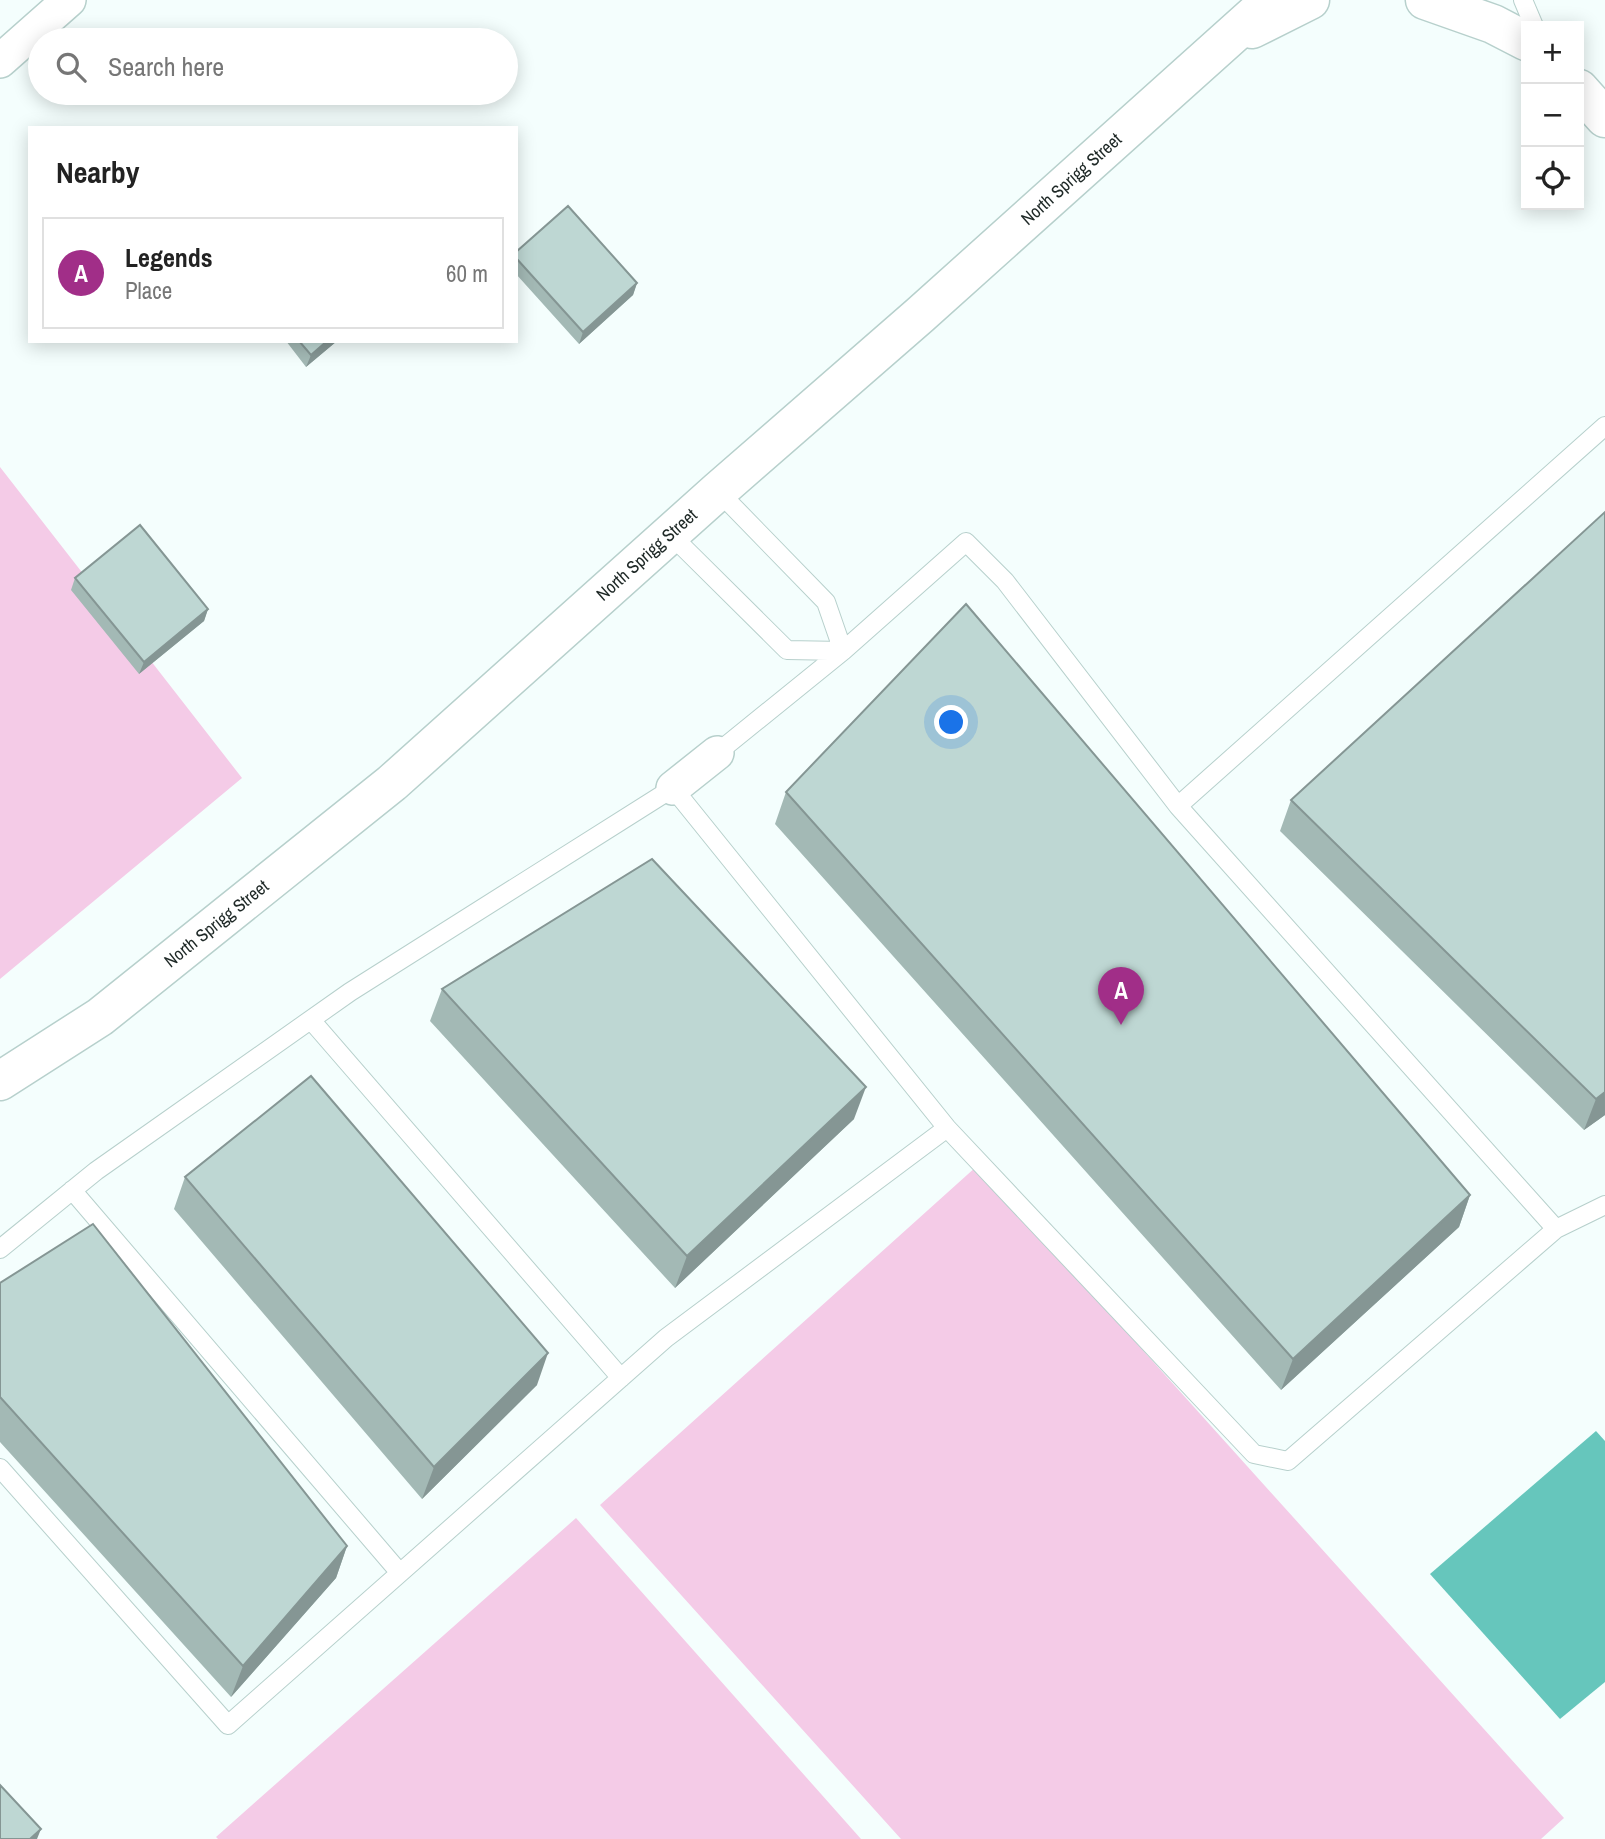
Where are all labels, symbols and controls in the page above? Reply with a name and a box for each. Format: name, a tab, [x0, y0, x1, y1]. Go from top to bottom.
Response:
map controls	[1521, 21, 1584, 210]
button: +	[1521, 21, 1584, 84]
search box	[28, 28, 518, 105]
icon: search	[52, 48, 90, 86]
text: Search here	[108, 49, 224, 84]
button: −	[1521, 84, 1584, 147]
street label: North Sprigg Street	[1015, 127, 1127, 231]
button: locate	[1521, 147, 1584, 210]
text: Nearby	[56, 152, 139, 192]
text: Legends	[125, 240, 213, 275]
text: A	[74, 258, 88, 289]
text: 60 m	[446, 258, 488, 289]
text: Place	[125, 275, 172, 306]
street label: North Sprigg Street	[591, 503, 702, 606]
your location	[934, 705, 968, 739]
street label: North Sprigg Street	[159, 874, 274, 973]
pin: A	[1098, 967, 1144, 1025]

